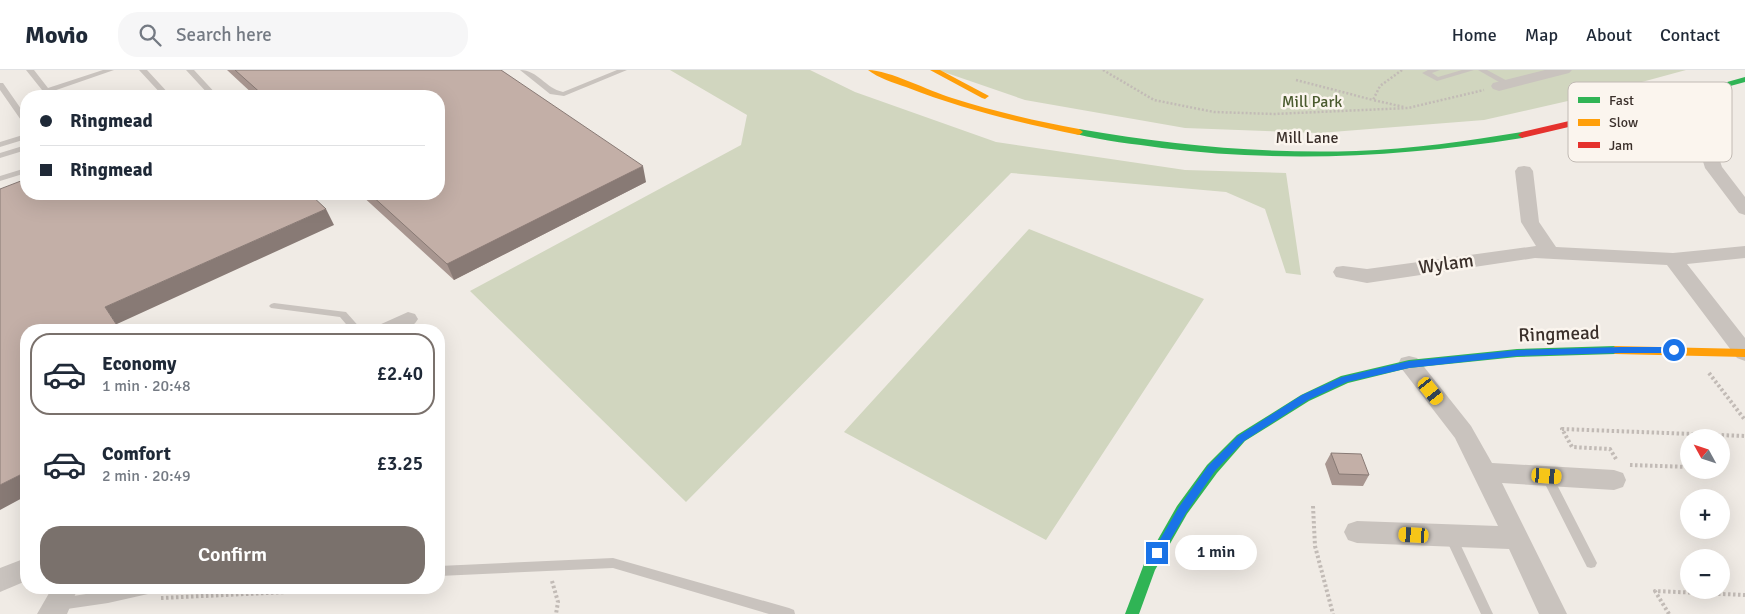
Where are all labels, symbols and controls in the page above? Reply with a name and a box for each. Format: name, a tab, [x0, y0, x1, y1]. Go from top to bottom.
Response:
search box	[118, 12, 468, 57]
text: Movio	[25, 20, 88, 50]
icon: search	[136, 21, 164, 49]
text: Search here	[176, 23, 272, 47]
text: Home	[1452, 24, 1497, 46]
text: Map	[1525, 24, 1558, 46]
text: About	[1586, 24, 1632, 46]
text: Contact	[1660, 24, 1720, 46]
legend	[1568, 82, 1732, 162]
park label: Mill Park	[1282, 92, 1342, 112]
text: Fast	[1609, 92, 1634, 109]
text: Ringmead	[70, 109, 153, 133]
text: Slow	[1609, 114, 1638, 131]
street label: Mill Lane	[1275, 128, 1339, 148]
text: Jam	[1609, 137, 1633, 154]
text: Ringmead	[70, 158, 153, 182]
street label: Wylam	[1417, 248, 1475, 280]
street label: Ringmead	[1518, 321, 1600, 347]
route start	[1663, 339, 1685, 361]
icon: car	[42, 352, 87, 397]
text: Economy	[102, 352, 176, 376]
text: £2.40	[377, 362, 423, 386]
car	[1415, 375, 1446, 407]
text: 1 min · 20:48	[102, 376, 191, 396]
north arrow	[1680, 429, 1730, 479]
map controls	[1680, 429, 1730, 599]
icon: car	[42, 442, 87, 487]
text: Comfort	[102, 442, 171, 466]
text: £3.25	[377, 452, 423, 476]
text: 2 min · 20:49	[102, 466, 191, 486]
car	[1531, 467, 1562, 485]
button: +	[1680, 489, 1730, 539]
button: Confirm	[40, 526, 425, 584]
car	[1398, 527, 1429, 543]
callout: 1 min	[1174, 536, 1257, 570]
route end	[1146, 542, 1168, 564]
text: 1 min	[1197, 542, 1235, 562]
button: −	[1680, 549, 1730, 599]

